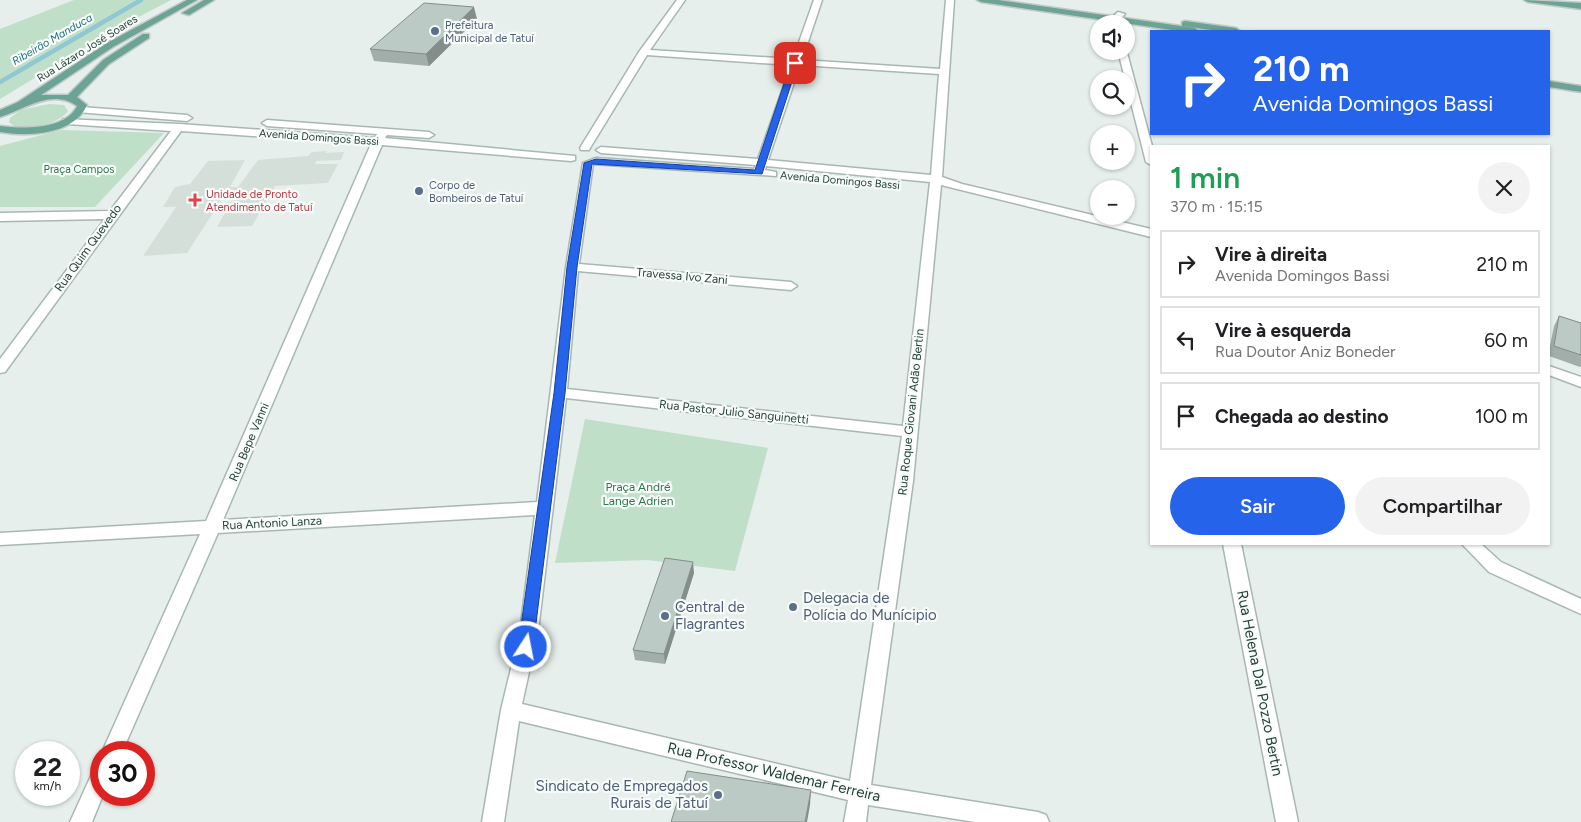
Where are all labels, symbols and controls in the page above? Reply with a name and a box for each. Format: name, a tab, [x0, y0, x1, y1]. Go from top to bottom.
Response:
water label: Ribeirão Manduca	[10, 11, 95, 68]
street label: Rua Lázaro José Soares	[35, 12, 140, 85]
map controls	[1090, 15, 1135, 225]
button: sound	[1090, 15, 1135, 60]
place label: Prefeitura Municipal de Tatuí	[445, 19, 534, 45]
marker: Prefeitura Municipal de Tatuí	[429, 25, 441, 37]
pin	[774, 42, 816, 84]
text: 210 m	[1253, 48, 1350, 90]
icon: arrive	[781, 49, 809, 77]
icon: right	[1170, 50, 1235, 115]
button: search	[1090, 70, 1135, 115]
text: Avenida Domingos Bassi	[1253, 90, 1493, 117]
button: +	[1090, 125, 1135, 170]
street label: Avenida Domingos Bassi	[259, 127, 379, 148]
text: 1 min	[1170, 159, 1240, 196]
button: close	[1478, 162, 1530, 214]
park label: Praça Campos	[44, 163, 114, 176]
street label: Avenida Domingos Bassi	[780, 169, 900, 192]
place label: Corpo de Bombeiros de Tatuí	[429, 179, 524, 205]
button: −	[1090, 180, 1135, 225]
marker: Corpo de Bombeiros de Tatuí	[413, 185, 425, 197]
place label: Unidade de Pronto Atendimento de Tatuí	[206, 188, 313, 214]
marker: Unidade de Pronto Atendimento de Tatuí	[188, 193, 202, 207]
text: 370 m · 15:15	[1170, 197, 1263, 216]
street label: Rua Quim Quevedo	[52, 202, 124, 294]
text: Vire à direita	[1215, 243, 1327, 266]
icon: right	[1172, 250, 1200, 278]
text: 210 m	[1476, 253, 1528, 276]
street label: Travessa Ivo Zani	[636, 265, 728, 287]
text: Avenida Domingos Bassi	[1215, 266, 1390, 285]
text: Vire à esquerda	[1215, 319, 1351, 342]
icon: left	[1172, 326, 1200, 354]
street label: Rua Roque Giovani Adão Bertin	[895, 328, 927, 496]
text: 60 m	[1484, 329, 1528, 352]
text: Rua Doutor Aniz Boneder	[1215, 342, 1395, 361]
street label: Rua Pastor Julio Sanguinetti	[659, 397, 809, 427]
street label: Rua Bepe Vanni	[226, 401, 272, 483]
icon: arrive	[1172, 402, 1200, 430]
text: Chegada ao destino	[1215, 405, 1388, 428]
text: 100 m	[1475, 405, 1528, 428]
button: Sair	[1170, 477, 1345, 535]
button: Compartilhar	[1355, 477, 1530, 535]
park label: Praça André Lange Adrien	[603, 480, 674, 508]
street label: Rua Antonio Lanza	[222, 513, 322, 533]
street label: Rua Helena Dal Pozzo Bertin	[1233, 588, 1287, 778]
place label: Delegacia de Polícia do Munícipio	[803, 589, 937, 624]
place label: Central de Flagrantes	[675, 598, 745, 633]
marker: Delegacia de Polícia do Munícipio	[787, 601, 799, 613]
marker: Central de Flagrantes	[659, 610, 671, 622]
position arrow	[499, 620, 551, 672]
street label: Rua Professor Waldemar Ferreira	[666, 739, 882, 805]
speed limit sign: 30	[90, 741, 155, 806]
text: 22	[33, 752, 62, 782]
place label: Sindicato de Empregados Rurais de Tatuí	[535, 777, 710, 812]
text: km/h	[34, 779, 61, 793]
marker: Sindicato de Empregados Rurais de Tatuí	[712, 789, 724, 801]

